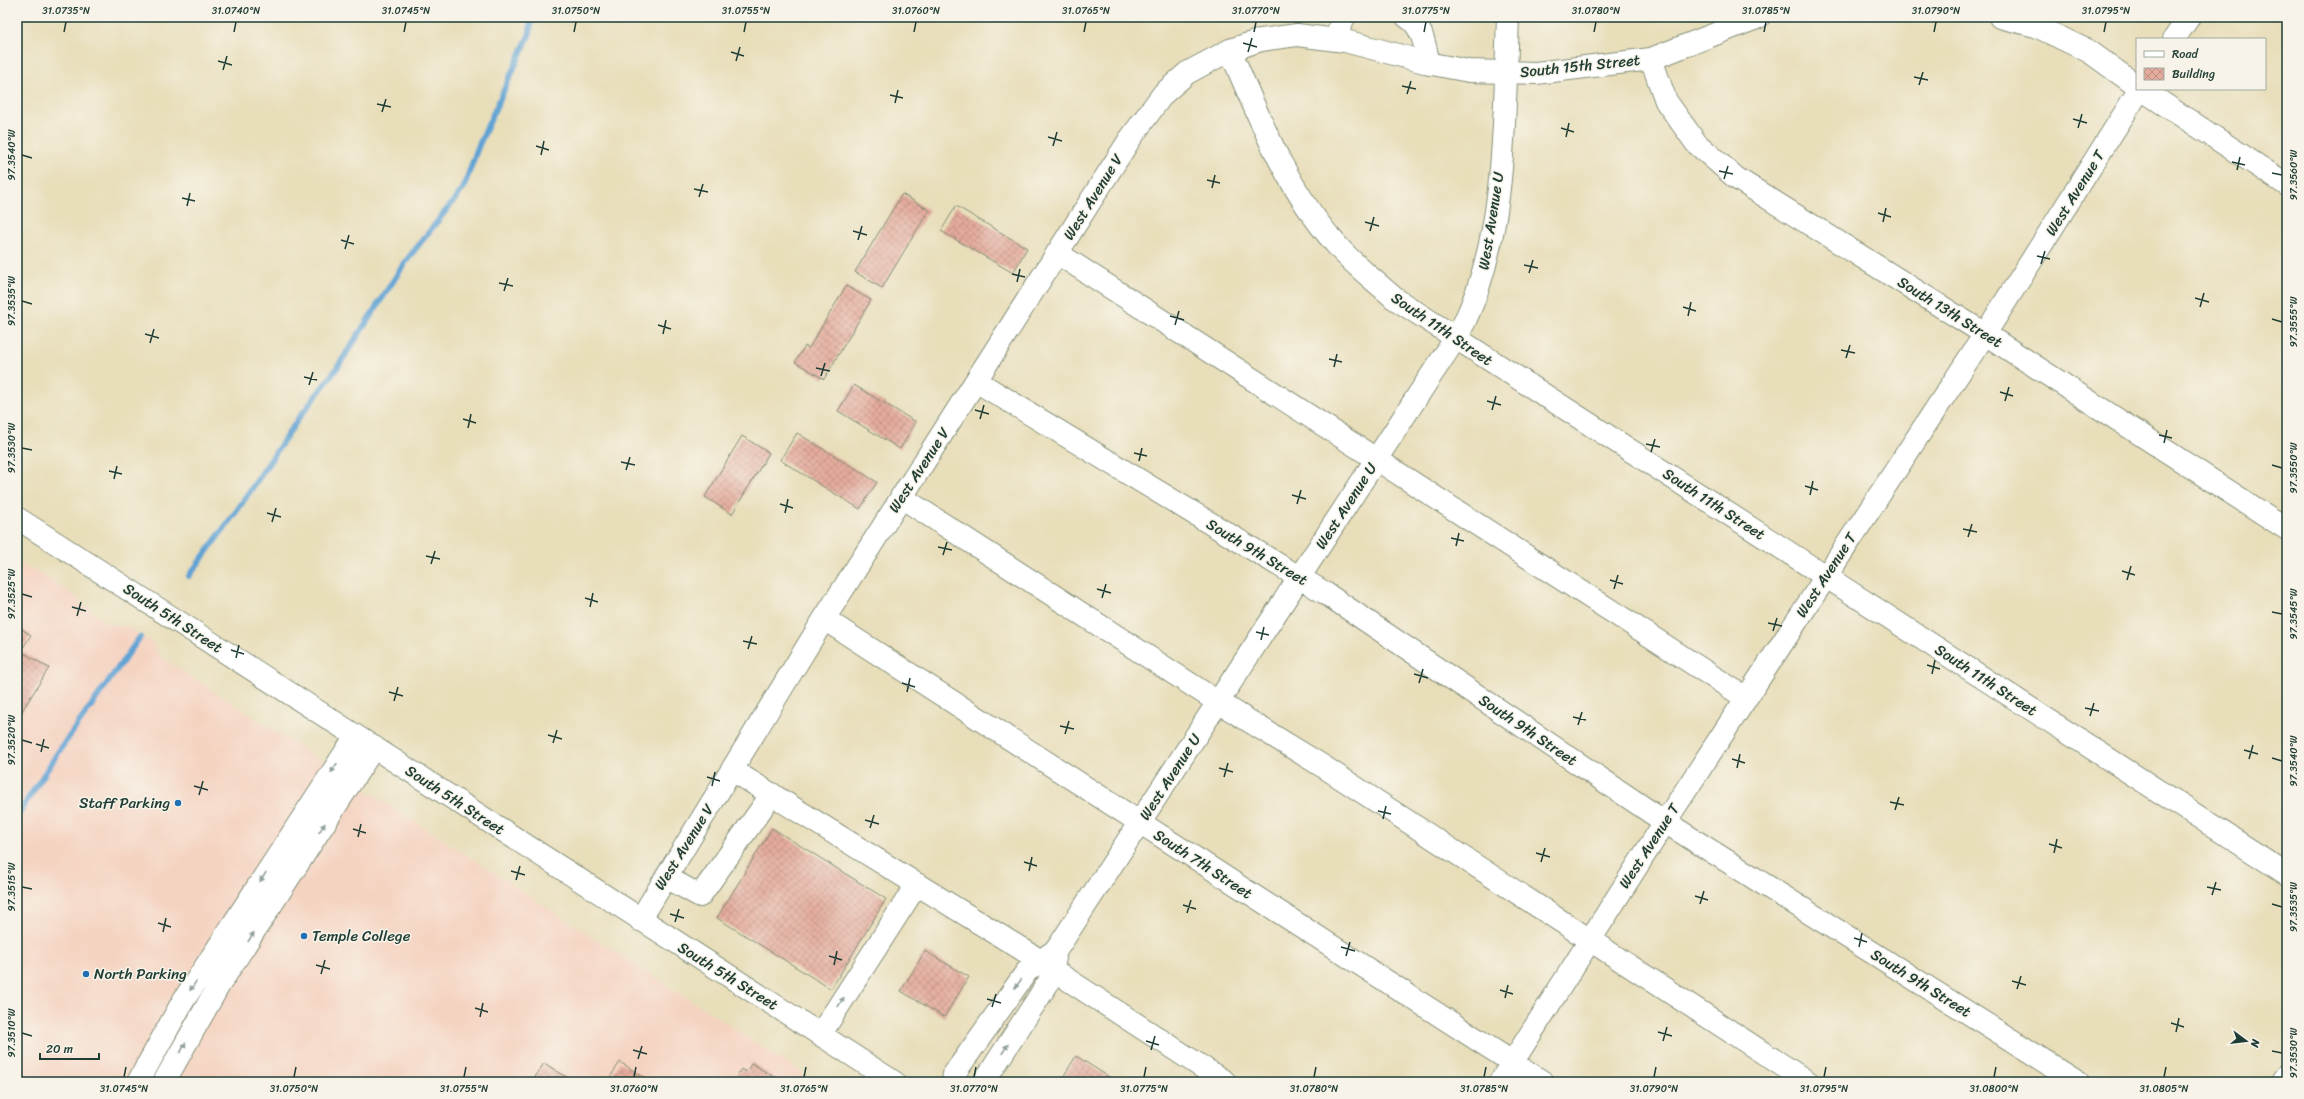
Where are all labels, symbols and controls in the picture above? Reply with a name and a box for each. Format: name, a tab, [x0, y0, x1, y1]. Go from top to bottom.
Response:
text: 31.0735°N	[42, 2, 90, 20]
text: 31.0740°N	[212, 2, 260, 20]
text: 31.0745°N	[382, 2, 430, 20]
text: 31.0750°N	[552, 2, 600, 20]
text: 31.0755°N	[722, 2, 770, 20]
text: 31.0760°N	[892, 2, 940, 20]
text: 31.0765°N	[1062, 2, 1110, 20]
text: 31.0770°N	[1232, 2, 1280, 20]
text: 31.0775°N	[1402, 2, 1450, 20]
text: 31.0780°N	[1572, 2, 1620, 20]
text: 31.0785°N	[1742, 2, 1790, 20]
text: 31.0790°N	[1912, 2, 1960, 20]
text: 31.0795°N	[2082, 2, 2130, 20]
legend	[2136, 38, 2266, 90]
text: Road	[2172, 43, 2199, 65]
street label: South 15th Street	[1519, 47, 1642, 85]
text: Building	[2172, 63, 2215, 85]
text: 97.3540°W	[3, 129, 21, 181]
street label: West Avenue T	[2038, 143, 2113, 241]
street label: West Avenue V	[1056, 149, 1130, 245]
text: 97.3560°W	[2285, 149, 2303, 200]
street label: West Avenue U	[1470, 169, 1512, 272]
street label: South 13th Street	[1892, 269, 2008, 355]
text: 97.3535°W	[3, 276, 21, 326]
street label: South 11th Street	[1386, 285, 1499, 373]
text: 97.3555°W	[2285, 296, 2303, 347]
street label: West Avenue V	[881, 422, 957, 518]
text: 97.3530°W	[3, 423, 21, 473]
text: 97.3550°W	[2285, 442, 2303, 493]
street label: West Avenue U	[1308, 457, 1384, 555]
street label: South 11th Street	[1657, 461, 1771, 547]
street label: South 9th Street	[1201, 511, 1313, 593]
street label: West Avenue T	[1789, 526, 1864, 623]
text: 97.3525°W	[3, 569, 21, 619]
street label: South 5th Street	[118, 576, 228, 660]
text: 97.3545°W	[2285, 588, 2303, 639]
street label: South 11th Street	[1929, 637, 2043, 723]
street label: South 9th Street	[1473, 687, 1583, 773]
text: 97.3520°W	[3, 714, 21, 765]
street label: West Avenue U	[1132, 728, 1208, 826]
text: 97.3540°W	[2285, 735, 2303, 787]
street label: South 5th Street	[400, 758, 510, 842]
one-way arrow	[331, 763, 338, 774]
place label: Staff Parking	[79, 790, 170, 816]
street label: West Avenue T	[1612, 797, 1687, 894]
marker: Staff Parking	[173, 798, 183, 808]
street label: West Avenue V	[647, 799, 721, 895]
street label: South 7th Street	[1148, 822, 1258, 906]
one-way arrow	[318, 823, 326, 834]
text: 97.3515°W	[3, 862, 21, 911]
one-way arrow	[259, 872, 267, 882]
text: 97.3535°W	[2285, 882, 2303, 932]
place label: Temple College	[312, 923, 411, 949]
marker: Temple College	[299, 931, 309, 941]
one-way arrow	[247, 932, 255, 942]
street label: South 5th Street	[673, 935, 784, 1018]
street label: South 9th Street	[1866, 942, 1977, 1025]
place label: North Parking	[94, 961, 187, 987]
marker: North Parking	[81, 969, 91, 979]
one-way arrow	[1014, 978, 1022, 989]
one-way arrow	[189, 980, 196, 992]
one-way arrow	[838, 996, 845, 1008]
text: 97.3510°W	[3, 1008, 21, 1058]
north arrow	[2226, 1021, 2266, 1061]
text: 97.3530°W	[2285, 1028, 2303, 1078]
scale bar	[40, 1035, 99, 1061]
text: N	[2245, 1036, 2266, 1050]
text: 20 m	[46, 1038, 73, 1060]
one-way arrow	[179, 1042, 186, 1054]
one-way arrow	[1001, 1044, 1009, 1054]
text: 31.0745°N	[100, 1080, 148, 1098]
text: 31.0750°N	[270, 1080, 318, 1098]
text: 31.0755°N	[440, 1080, 488, 1098]
text: 31.0760°N	[610, 1080, 658, 1098]
text: 31.0765°N	[780, 1080, 828, 1098]
text: 31.0770°N	[950, 1080, 998, 1098]
text: 31.0775°N	[1120, 1080, 1168, 1098]
text: 31.0780°N	[1290, 1080, 1338, 1098]
text: 31.0785°N	[1460, 1080, 1508, 1098]
text: 31.0790°N	[1630, 1080, 1678, 1098]
text: 31.0795°N	[1800, 1080, 1848, 1098]
text: 31.0800°N	[1970, 1080, 2019, 1098]
text: 31.0805°N	[2140, 1080, 2188, 1098]

